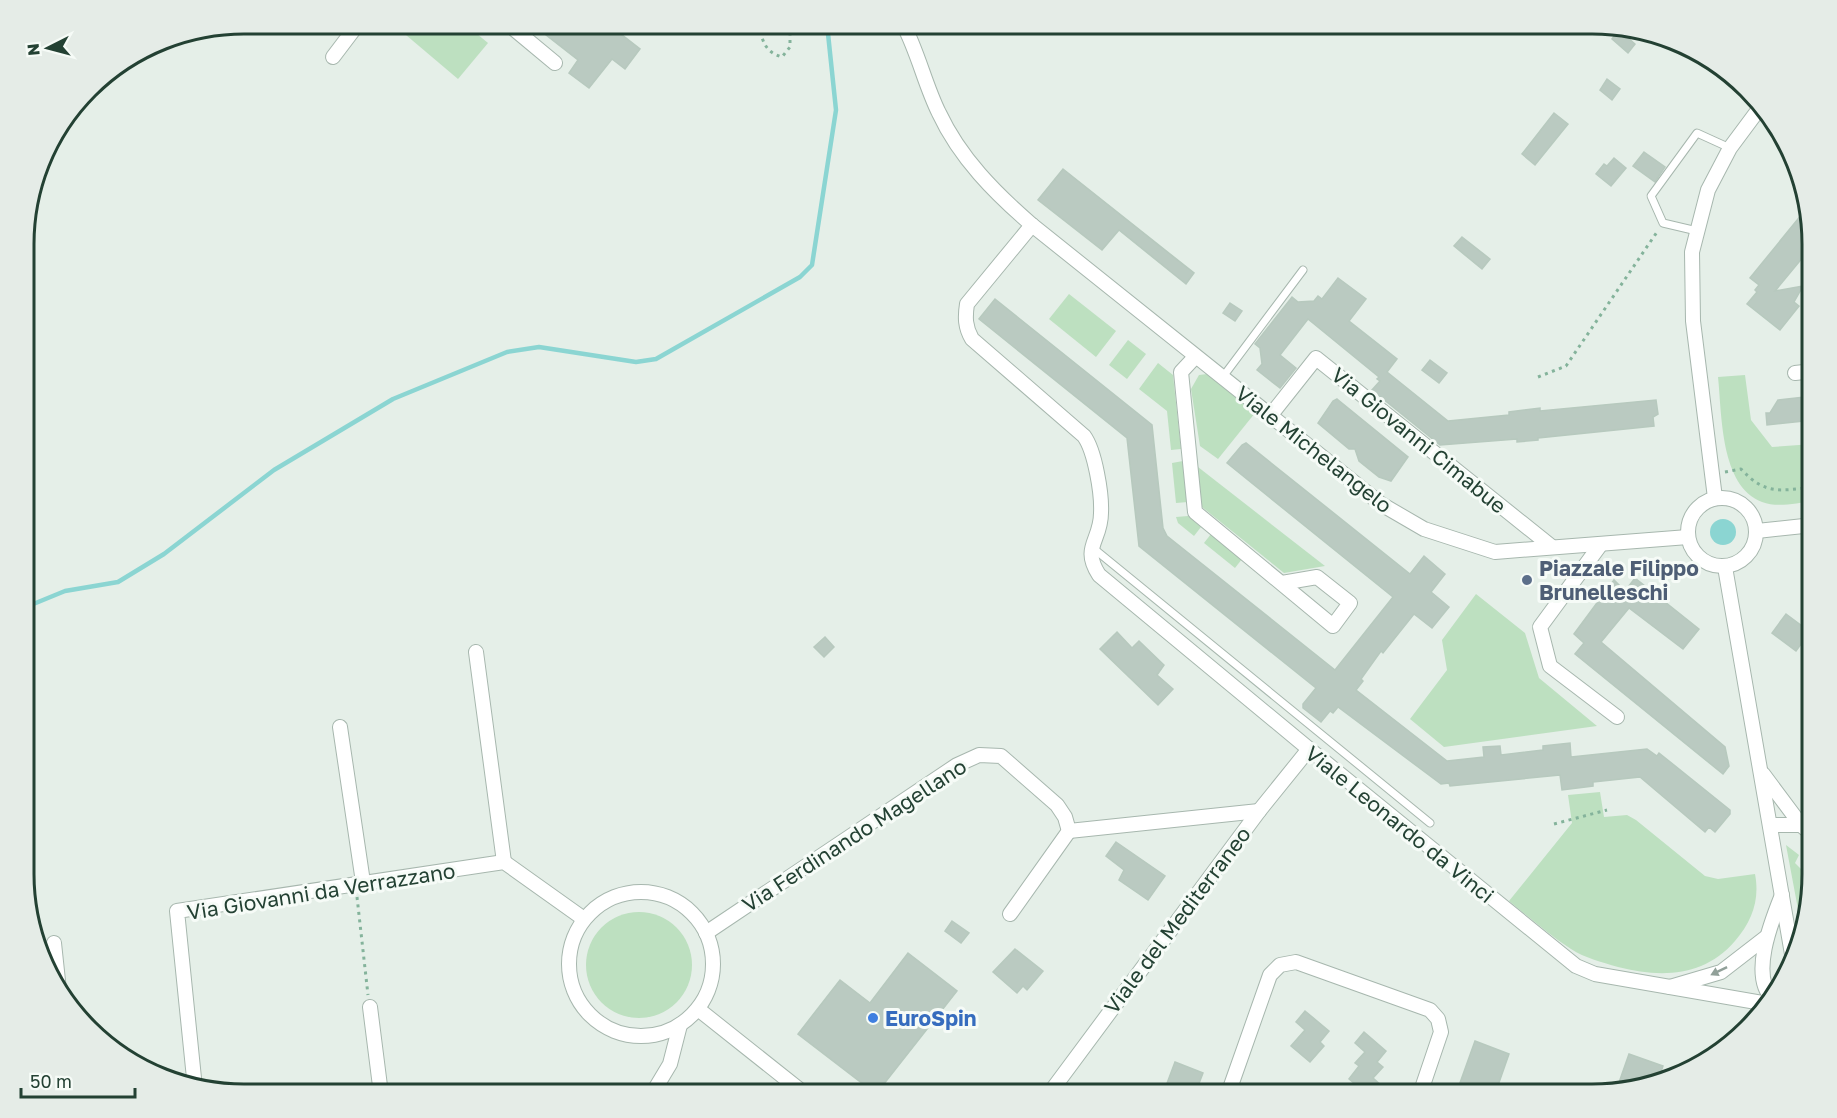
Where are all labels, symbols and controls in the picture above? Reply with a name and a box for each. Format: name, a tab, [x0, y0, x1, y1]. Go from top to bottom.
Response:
north arrow	[18, 18, 78, 78]
text: N	[23, 42, 44, 57]
street label: Via Giovanni Cimabue	[1326, 362, 1512, 518]
street label: Viale Michelangelo	[1231, 380, 1397, 518]
place label: Piazzale Filippo Brunelleschi	[1539, 555, 1699, 605]
marker: Piazzale Filippo Brunelleschi	[1520, 573, 1534, 587]
street label: Viale Leonardo da Vinci	[1300, 740, 1500, 908]
street label: Via Ferdinando Magellano	[737, 753, 971, 917]
street label: Viale del Mediterraneo	[1098, 821, 1256, 1019]
street label: Via Giovanni da Verrazzano	[185, 857, 457, 925]
one-way arrow	[1710, 966, 1727, 976]
place label: EuroSpin	[885, 1005, 977, 1031]
marker: EuroSpin	[866, 1011, 880, 1025]
scale bar	[21, 1061, 135, 1099]
text: 50 m	[30, 1070, 72, 1092]

